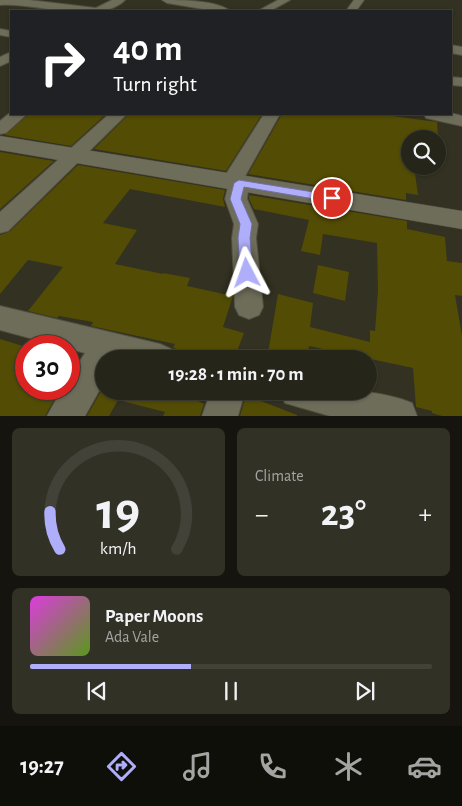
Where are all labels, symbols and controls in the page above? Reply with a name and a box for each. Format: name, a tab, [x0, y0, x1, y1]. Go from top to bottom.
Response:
icon: right	[30, 30, 95, 95]
text: 40 m	[113, 32, 182, 67]
text: Turn right	[113, 73, 197, 95]
map controls	[401, 130, 446, 175]
button: search	[401, 130, 446, 175]
pin	[311, 177, 353, 219]
icon: arrive	[318, 184, 346, 212]
position arrow	[220, 246, 272, 298]
speed limit sign: 30	[15, 335, 80, 400]
text: 19:28 · 1 min · 70 m	[168, 365, 304, 384]
text: Climate	[255, 468, 304, 484]
text: 19	[97, 486, 140, 538]
text: 23°	[321, 495, 366, 533]
text: −	[255, 501, 268, 529]
text: +	[419, 501, 432, 529]
text: km/h	[100, 540, 137, 558]
text: Paper Moons	[105, 607, 203, 626]
text: Ada Vale	[105, 629, 159, 645]
icon: previous	[83, 677, 111, 705]
icon: pause	[217, 677, 245, 705]
icon: next	[351, 677, 379, 705]
icon: directions	[104, 749, 139, 784]
icon: music	[180, 749, 215, 784]
icon: phone	[255, 749, 290, 784]
icon: climate	[331, 749, 366, 784]
icon: car	[407, 749, 442, 784]
text: 19:27	[20, 755, 64, 777]

